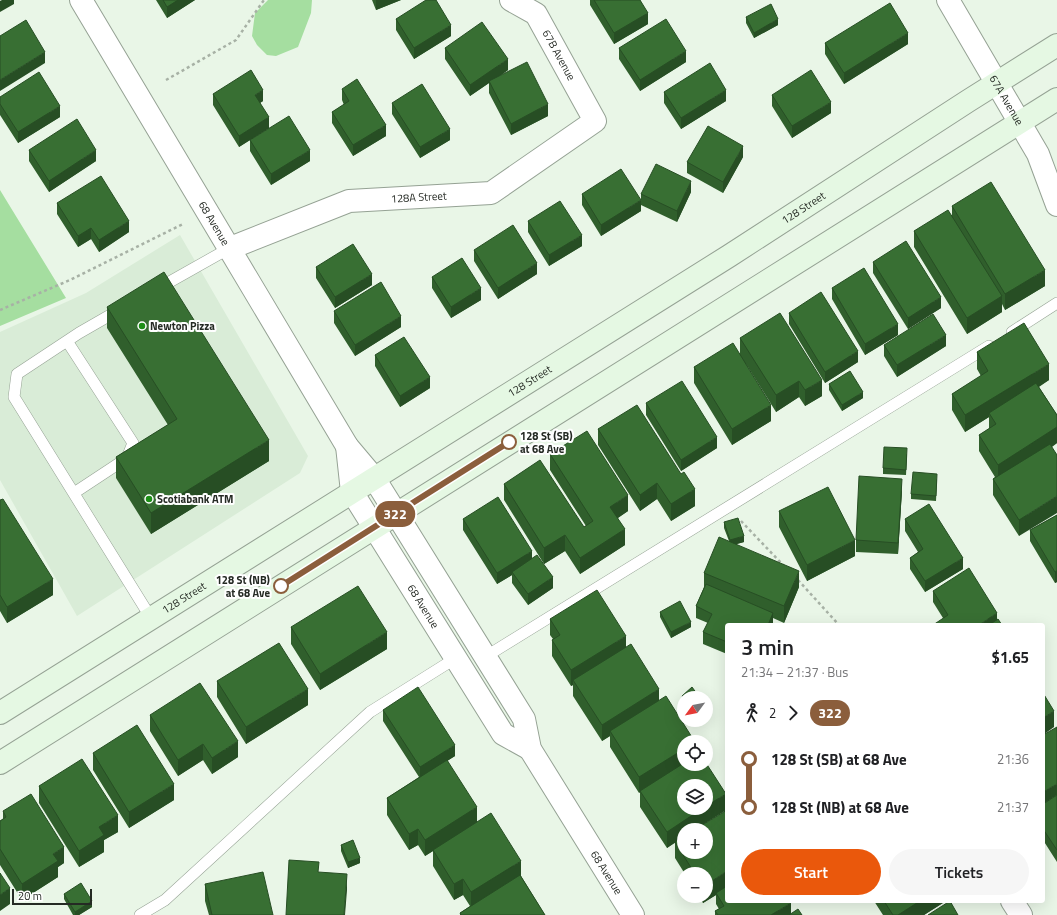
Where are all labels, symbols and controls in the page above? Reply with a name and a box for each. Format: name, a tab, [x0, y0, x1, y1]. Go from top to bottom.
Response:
street label: 67B Avenue	[538, 27, 580, 84]
street label: 67A Avenue	[986, 72, 1028, 129]
street label: 128A Street	[390, 188, 447, 207]
street label: 128 Street	[778, 188, 828, 228]
street label: 68 Avenue	[195, 198, 234, 249]
place label: Newton Pizza	[150, 318, 215, 334]
marker: Newton Pizza	[137, 321, 147, 331]
street label: 128 Street	[504, 361, 555, 401]
place label: 128 St (SB) at 68 Ave	[520, 428, 573, 457]
marker: 128 St (SB) at 68 Ave	[501, 434, 517, 450]
place label: Scotiabank ATM	[157, 491, 233, 507]
marker: Scotiabank ATM	[144, 494, 154, 504]
line badge: 322	[372, 501, 418, 527]
text: 322	[383, 503, 407, 524]
place label: 128 St (NB) at 68 Ave	[216, 572, 270, 601]
street label: 128 Street	[159, 578, 209, 618]
marker: 128 St (NB) at 68 Ave	[273, 578, 289, 594]
street label: 68 Avenue	[404, 581, 443, 632]
text: 3 min	[741, 630, 794, 664]
text: $1.65	[992, 646, 1029, 669]
text: 21:34 – 21:37 · Bus	[741, 662, 848, 682]
north arrow	[677, 691, 713, 727]
map controls	[677, 691, 713, 903]
icon: walk	[741, 702, 763, 724]
icon: forward	[782, 702, 804, 724]
text: 322	[818, 702, 842, 723]
text: 2	[769, 703, 776, 723]
button: locate	[677, 735, 713, 771]
text: 128 St (SB) at 68 Ave	[771, 748, 907, 771]
text: 21:36	[997, 749, 1029, 769]
button: layers	[677, 779, 713, 815]
text: 128 St (NB) at 68 Ave	[771, 796, 909, 819]
text: 21:37	[997, 797, 1029, 817]
button: +	[677, 823, 713, 859]
street label: 68 Avenue	[587, 847, 627, 898]
button: Start	[741, 849, 881, 895]
button: Tickets	[889, 849, 1029, 895]
button: −	[677, 867, 713, 903]
scale bar	[12, 887, 92, 906]
text: 20 m	[18, 888, 42, 904]

